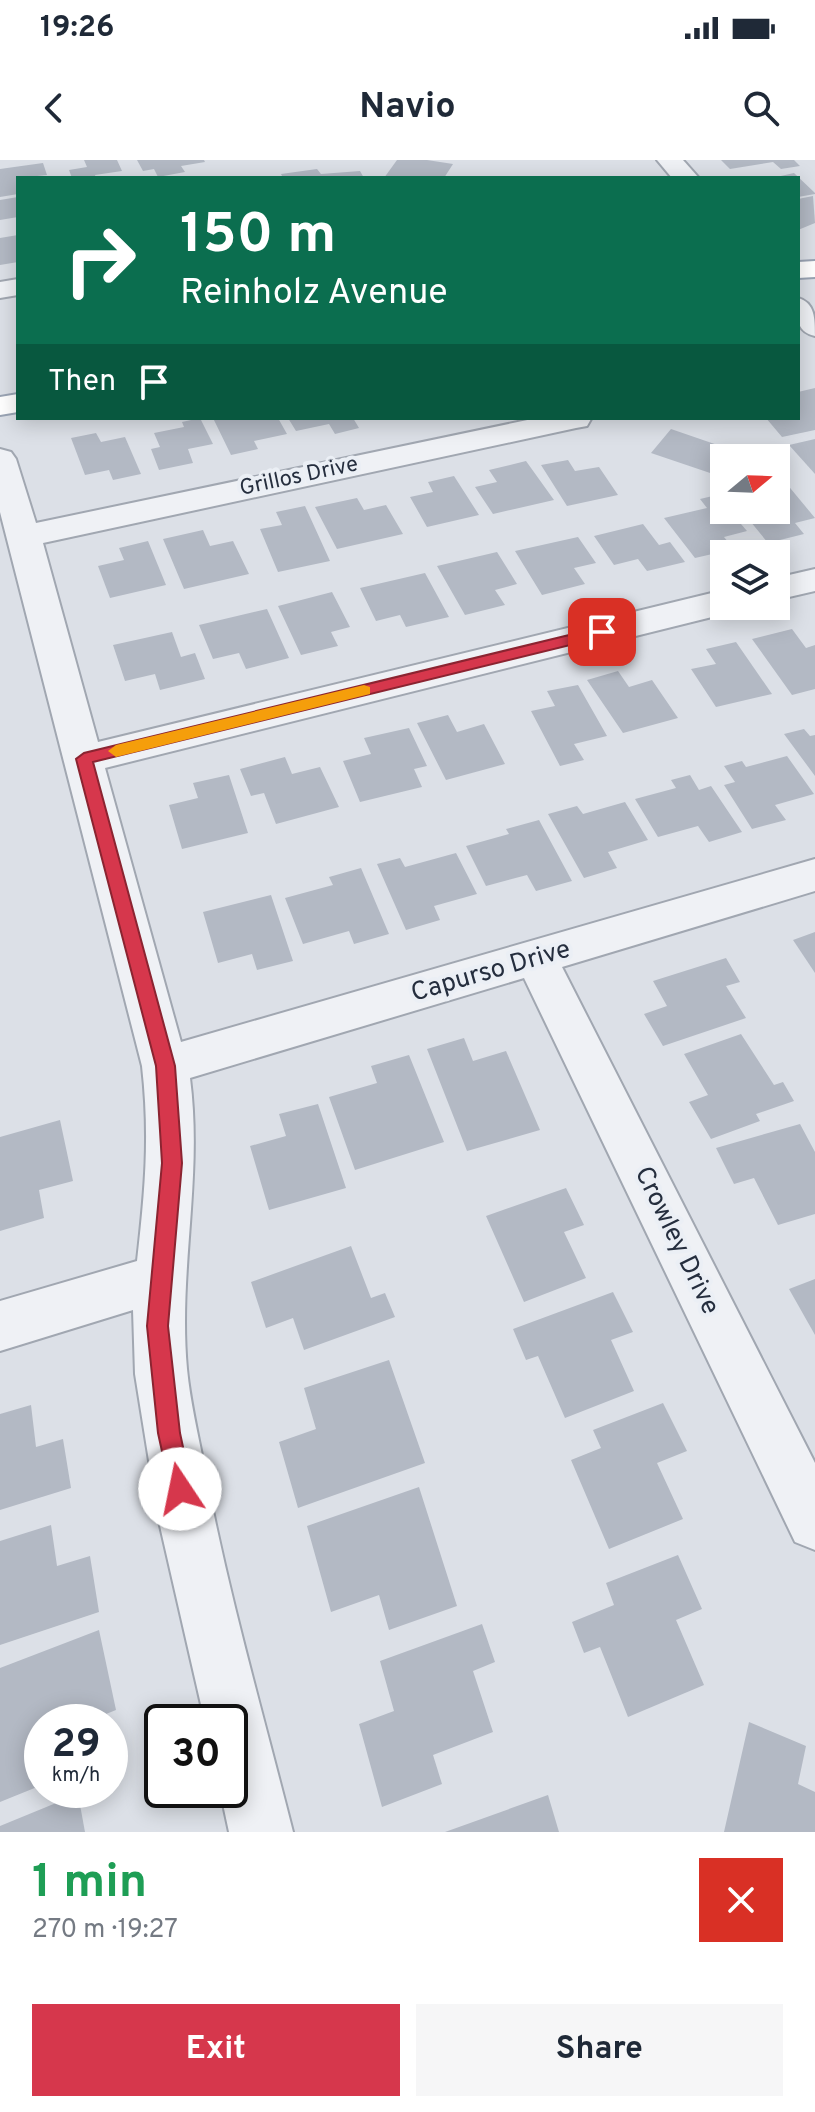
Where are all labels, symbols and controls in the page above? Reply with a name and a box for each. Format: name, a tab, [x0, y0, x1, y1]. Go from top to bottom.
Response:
text: 19:26	[40, 10, 115, 47]
text: Navio	[359, 85, 456, 131]
icon: back	[32, 86, 76, 130]
icon: search	[739, 86, 783, 130]
text: 150 m	[180, 202, 336, 272]
icon: right	[48, 208, 152, 312]
text: Reinholz Avenue	[180, 271, 448, 317]
icon: arrive	[132, 360, 176, 404]
text: Then	[48, 364, 116, 401]
north arrow	[710, 444, 790, 524]
map controls	[710, 444, 790, 620]
street label: Grillos Drive	[237, 451, 361, 503]
button: layers	[710, 540, 790, 620]
pin	[568, 598, 636, 666]
icon: arrive	[580, 610, 624, 654]
street label: Capurso Drive	[407, 933, 575, 1011]
street label: Crowley Drive	[626, 1161, 726, 1321]
position arrow	[138, 1447, 222, 1531]
speed limit sign: 30	[144, 1704, 248, 1808]
text: 29	[51, 1721, 101, 1771]
text: km/h	[52, 1763, 100, 1789]
text: 1 min	[32, 1854, 147, 1914]
button: close	[699, 1858, 783, 1942]
text: 270 m · 19:27	[32, 1914, 178, 1947]
button: Exit	[32, 2004, 400, 2096]
button: Share	[416, 2004, 783, 2096]

